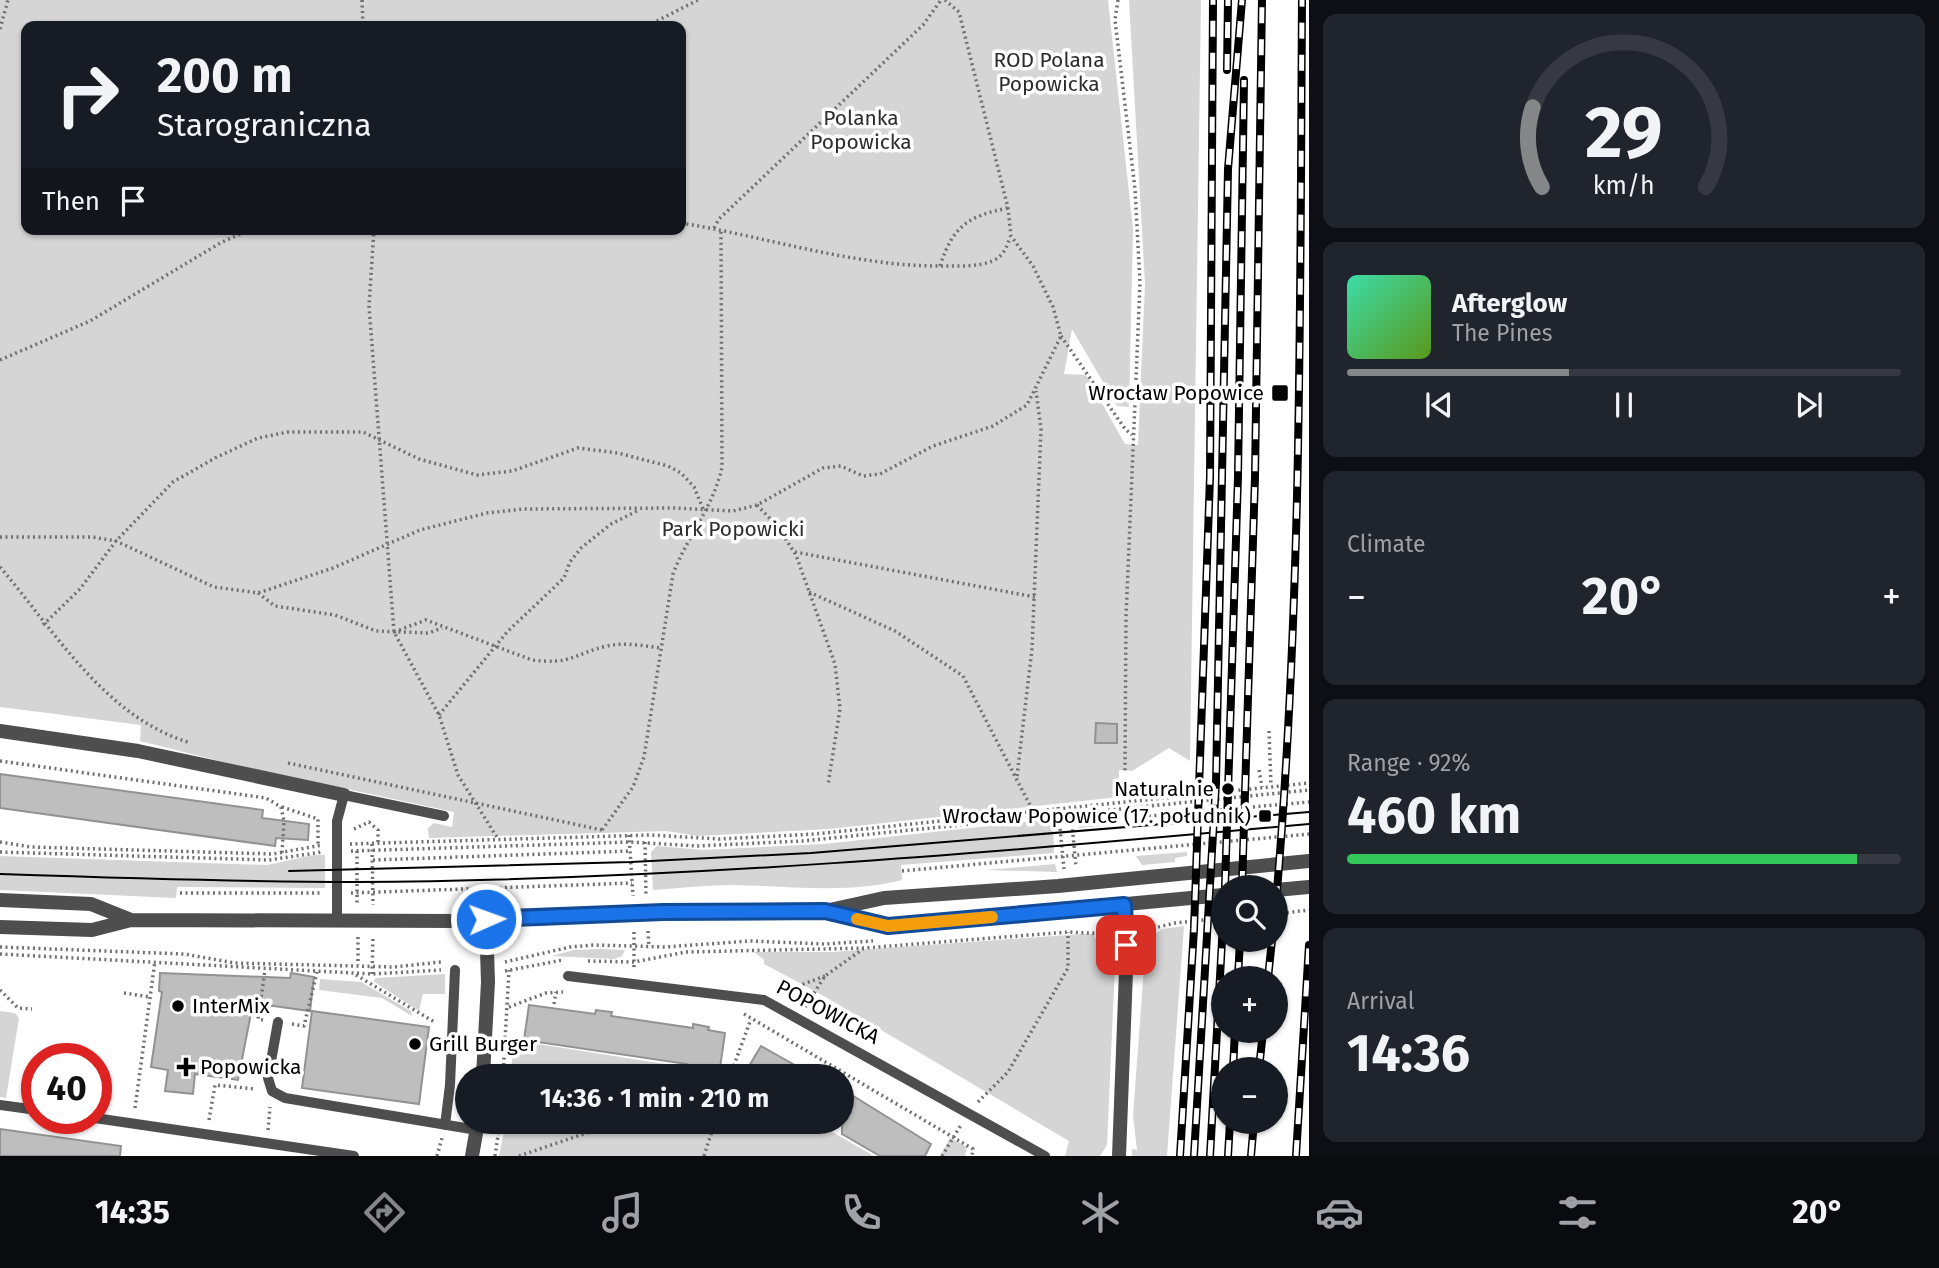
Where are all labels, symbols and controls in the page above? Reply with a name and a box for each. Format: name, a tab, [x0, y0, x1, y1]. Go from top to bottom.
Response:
text: 200 m	[157, 46, 293, 105]
park label: ROD Polana Popowicka	[993, 47, 1105, 97]
icon: right	[42, 49, 133, 140]
text: 29	[1585, 90, 1663, 177]
park label: Polanka Popowicka	[810, 105, 912, 155]
text: Starograniczna	[157, 106, 372, 144]
text: km/h	[1593, 171, 1655, 201]
icon: arrive	[114, 182, 152, 220]
text: Then	[42, 186, 100, 217]
text: Afterglow	[1452, 288, 1567, 319]
text: The Pines	[1452, 319, 1553, 347]
place label: Wrocław Popowice	[1088, 380, 1264, 406]
marker: Wrocław Popowice	[1270, 383, 1290, 403]
icon: previous	[1420, 386, 1458, 424]
icon: pause	[1605, 386, 1643, 424]
icon: next	[1790, 386, 1828, 424]
park label: Park Popowicki	[661, 516, 805, 542]
text: Climate	[1347, 530, 1426, 558]
text: 20°	[1582, 565, 1666, 628]
text: −	[1347, 574, 1366, 620]
text: +	[1882, 574, 1901, 620]
text: Range · 92%	[1347, 749, 1470, 777]
place label: Naturalnie	[1114, 776, 1214, 802]
marker: Naturalnie	[1220, 781, 1236, 797]
text: 460 km	[1347, 784, 1521, 847]
place label: Wrocław Popowice (17. południk)	[943, 803, 1251, 829]
marker: Wrocław Popowice (17. południk)	[1257, 808, 1273, 824]
map controls	[1211, 875, 1288, 1134]
button: search	[1211, 875, 1288, 952]
position arrow	[449, 882, 523, 956]
pin	[1096, 915, 1156, 975]
icon: arrive	[1107, 926, 1145, 964]
button: +	[1211, 966, 1288, 1043]
street label: POPOWICKA	[772, 974, 884, 1050]
text: Arrival	[1347, 987, 1414, 1015]
place label: InterMix	[192, 993, 271, 1019]
marker: InterMix	[170, 998, 186, 1014]
text: 14:36	[1347, 1022, 1470, 1085]
place label: Grill Burger	[429, 1031, 537, 1057]
marker: Grill Burger	[407, 1036, 423, 1052]
speed limit sign: 40	[21, 1043, 112, 1134]
place label: Popowicka	[200, 1054, 301, 1080]
button: −	[1211, 1057, 1288, 1134]
marker: Popowicka	[178, 1059, 194, 1075]
text: 14:36 · 1 min · 210 m	[540, 1083, 769, 1114]
icon: directions	[360, 1188, 409, 1237]
icon: music	[598, 1188, 647, 1237]
icon: phone	[837, 1188, 886, 1237]
icon: climate	[1076, 1188, 1125, 1237]
icon: car	[1315, 1188, 1364, 1237]
icon: filters	[1553, 1188, 1602, 1237]
text: 14:35	[95, 1193, 170, 1231]
text: 20°	[1792, 1193, 1844, 1231]

